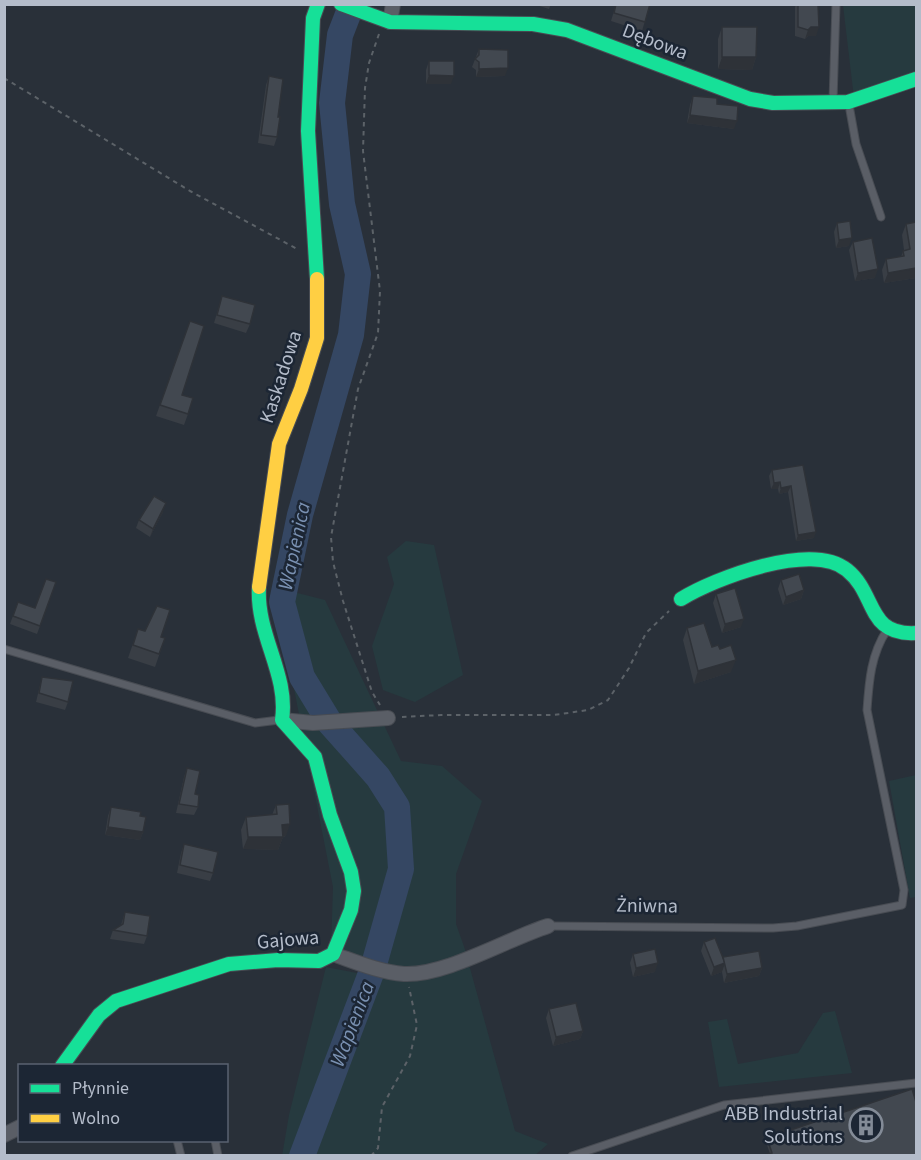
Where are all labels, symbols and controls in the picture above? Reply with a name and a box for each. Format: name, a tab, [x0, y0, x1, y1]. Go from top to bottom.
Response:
street label: Dębowa	[618, 17, 692, 67]
street label: Kaskadowa	[253, 327, 309, 427]
water label: Wapienica	[270, 499, 318, 593]
street label: Żniwna	[616, 891, 678, 921]
street label: Gajowa	[256, 923, 320, 957]
water label: Wapienica	[322, 977, 382, 1071]
legend	[18, 1064, 228, 1142]
text: Płynnie	[72, 1076, 129, 1101]
place label: ABB Industrial Solutions	[725, 1100, 843, 1151]
text: Wolno	[72, 1106, 120, 1131]
building icon: ABB Industrial Solutions	[848, 1107, 884, 1143]

